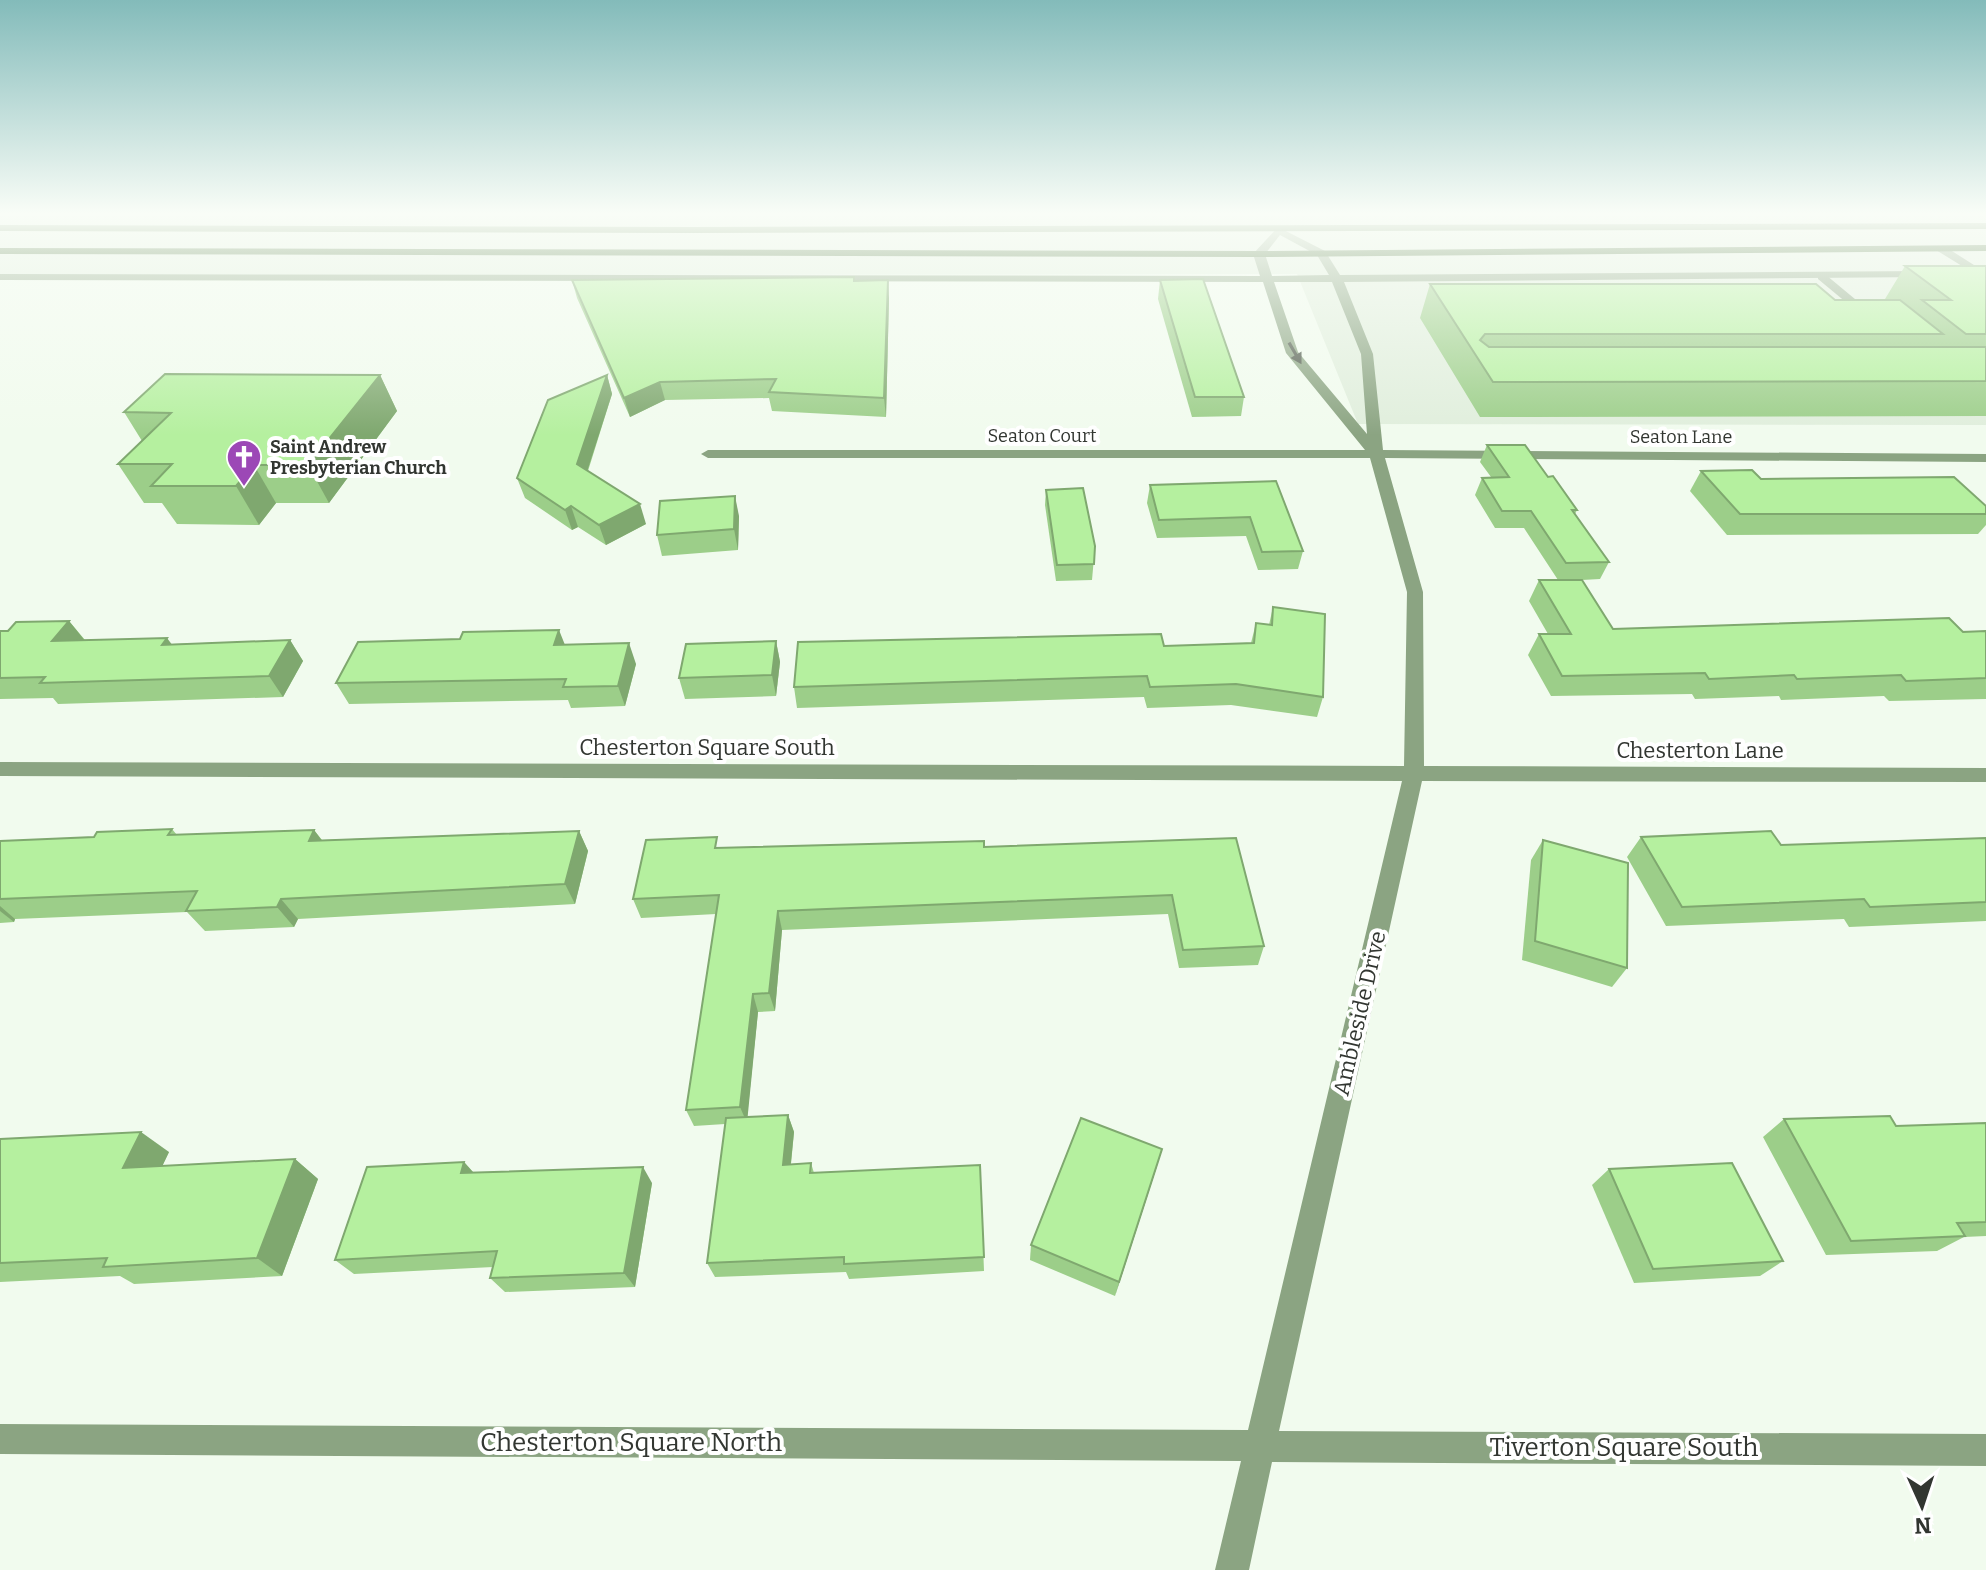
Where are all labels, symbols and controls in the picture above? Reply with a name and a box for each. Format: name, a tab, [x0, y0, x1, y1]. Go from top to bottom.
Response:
one-way arrow	[1288, 342, 1302, 364]
street label: Seaton Court	[988, 425, 1097, 447]
street label: Seaton Lane	[1630, 426, 1732, 448]
place label: Saint Andrew Presbyterian Church	[270, 436, 447, 479]
church icon: Saint Andrew Presbyterian Church	[225, 438, 263, 488]
street label: Chesterton Square South	[579, 734, 835, 761]
street label: Chesterton Lane	[1616, 737, 1784, 764]
street label: Ambleside Drive	[1327, 928, 1392, 1098]
street label: Chesterton Square North	[480, 1427, 782, 1458]
street label: Tiverton Square South	[1489, 1432, 1759, 1463]
north arrow	[1882, 1466, 1962, 1546]
text: N	[1914, 1512, 1932, 1539]

